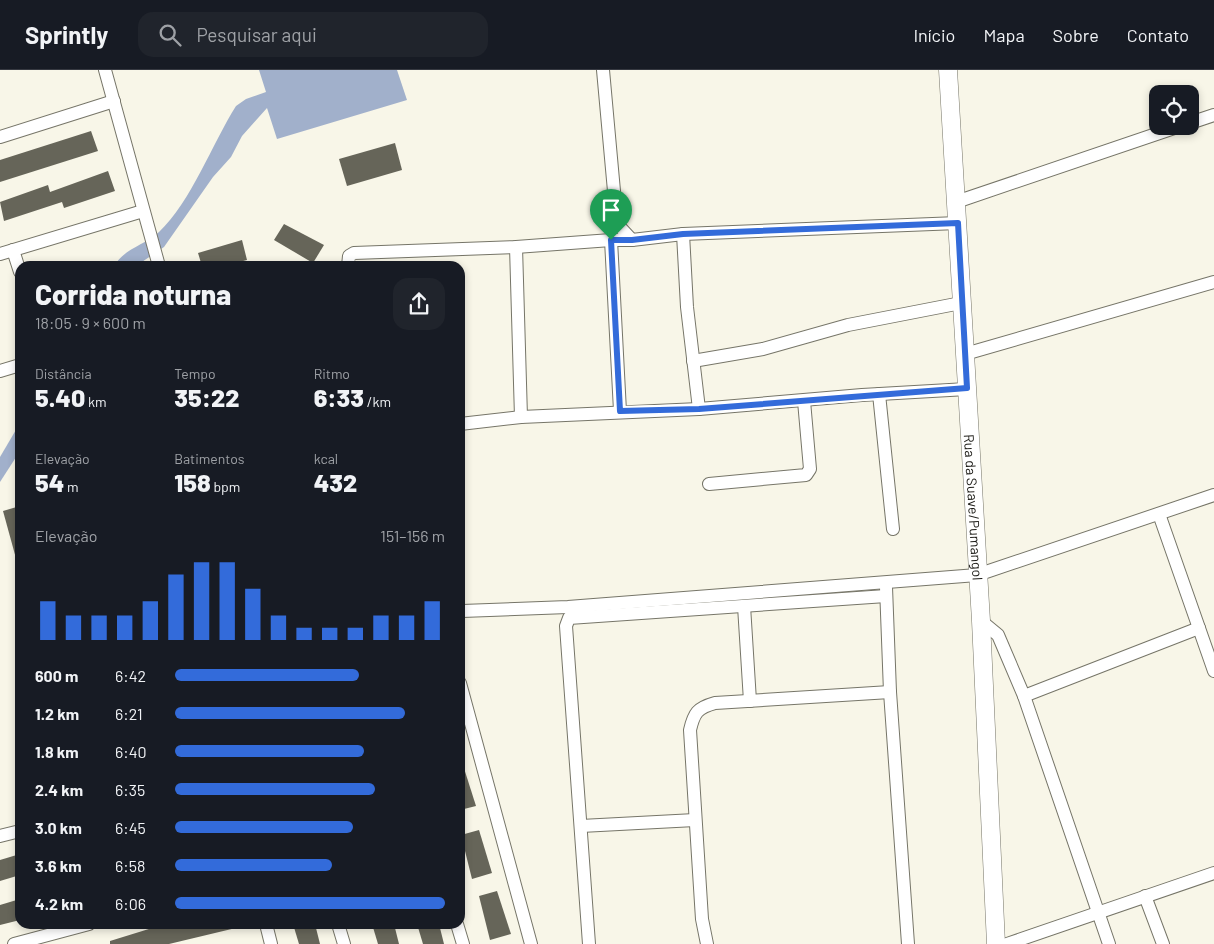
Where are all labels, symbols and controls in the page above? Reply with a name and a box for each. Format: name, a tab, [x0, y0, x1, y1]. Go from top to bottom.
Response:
search box	[138, 12, 488, 57]
text: Sprintly	[25, 20, 108, 49]
icon: search	[156, 21, 184, 49]
text: Pesquisar aqui	[196, 23, 317, 46]
text: Início	[913, 24, 955, 46]
text: Mapa	[983, 24, 1025, 46]
text: Sobre	[1053, 24, 1099, 46]
text: Contato	[1127, 24, 1189, 46]
map controls	[1149, 85, 1199, 135]
button: locate	[1149, 85, 1199, 135]
pin	[590, 189, 632, 240]
icon: arrive	[597, 196, 625, 224]
text: Corrida noturna	[35, 277, 231, 311]
button: share	[393, 278, 445, 330]
text: 18:05 · 9 × 600 m	[35, 313, 146, 332]
text: Distância	[35, 365, 92, 382]
text: Tempo	[174, 365, 216, 382]
text: Ritmo	[314, 365, 350, 382]
text: 5.40	[35, 382, 85, 412]
text: 35:22	[174, 382, 239, 412]
text: 6:33	[314, 382, 364, 412]
text: km	[85, 393, 107, 410]
text: /km	[364, 393, 391, 410]
street label: Rua da Suave/Pumangol	[961, 434, 987, 581]
text: Elevação	[35, 450, 90, 467]
text: Batimentos	[174, 450, 245, 467]
text: kcal	[314, 450, 338, 467]
text: 54	[35, 467, 64, 497]
text: 158	[174, 467, 211, 497]
text: 432	[314, 467, 357, 497]
text: m	[64, 478, 79, 495]
text: bpm	[211, 478, 240, 495]
text: Elevação	[35, 526, 97, 545]
text: 151–156 m	[380, 526, 445, 545]
text: 600 m	[35, 666, 78, 685]
text: 6:42	[115, 666, 146, 685]
text: 1.2 km	[35, 704, 79, 723]
text: 6:21	[115, 704, 143, 723]
text: 1.8 km	[35, 742, 79, 761]
text: 6:40	[115, 742, 147, 761]
text: 2.4 km	[35, 780, 83, 799]
text: 6:35	[115, 780, 145, 799]
text: 3.0 km	[35, 818, 82, 837]
text: 6:45	[115, 818, 146, 837]
text: 3.6 km	[35, 856, 82, 875]
text: 6:58	[115, 856, 145, 875]
text: 4.2 km	[35, 894, 83, 913]
text: 6:06	[115, 894, 146, 913]

